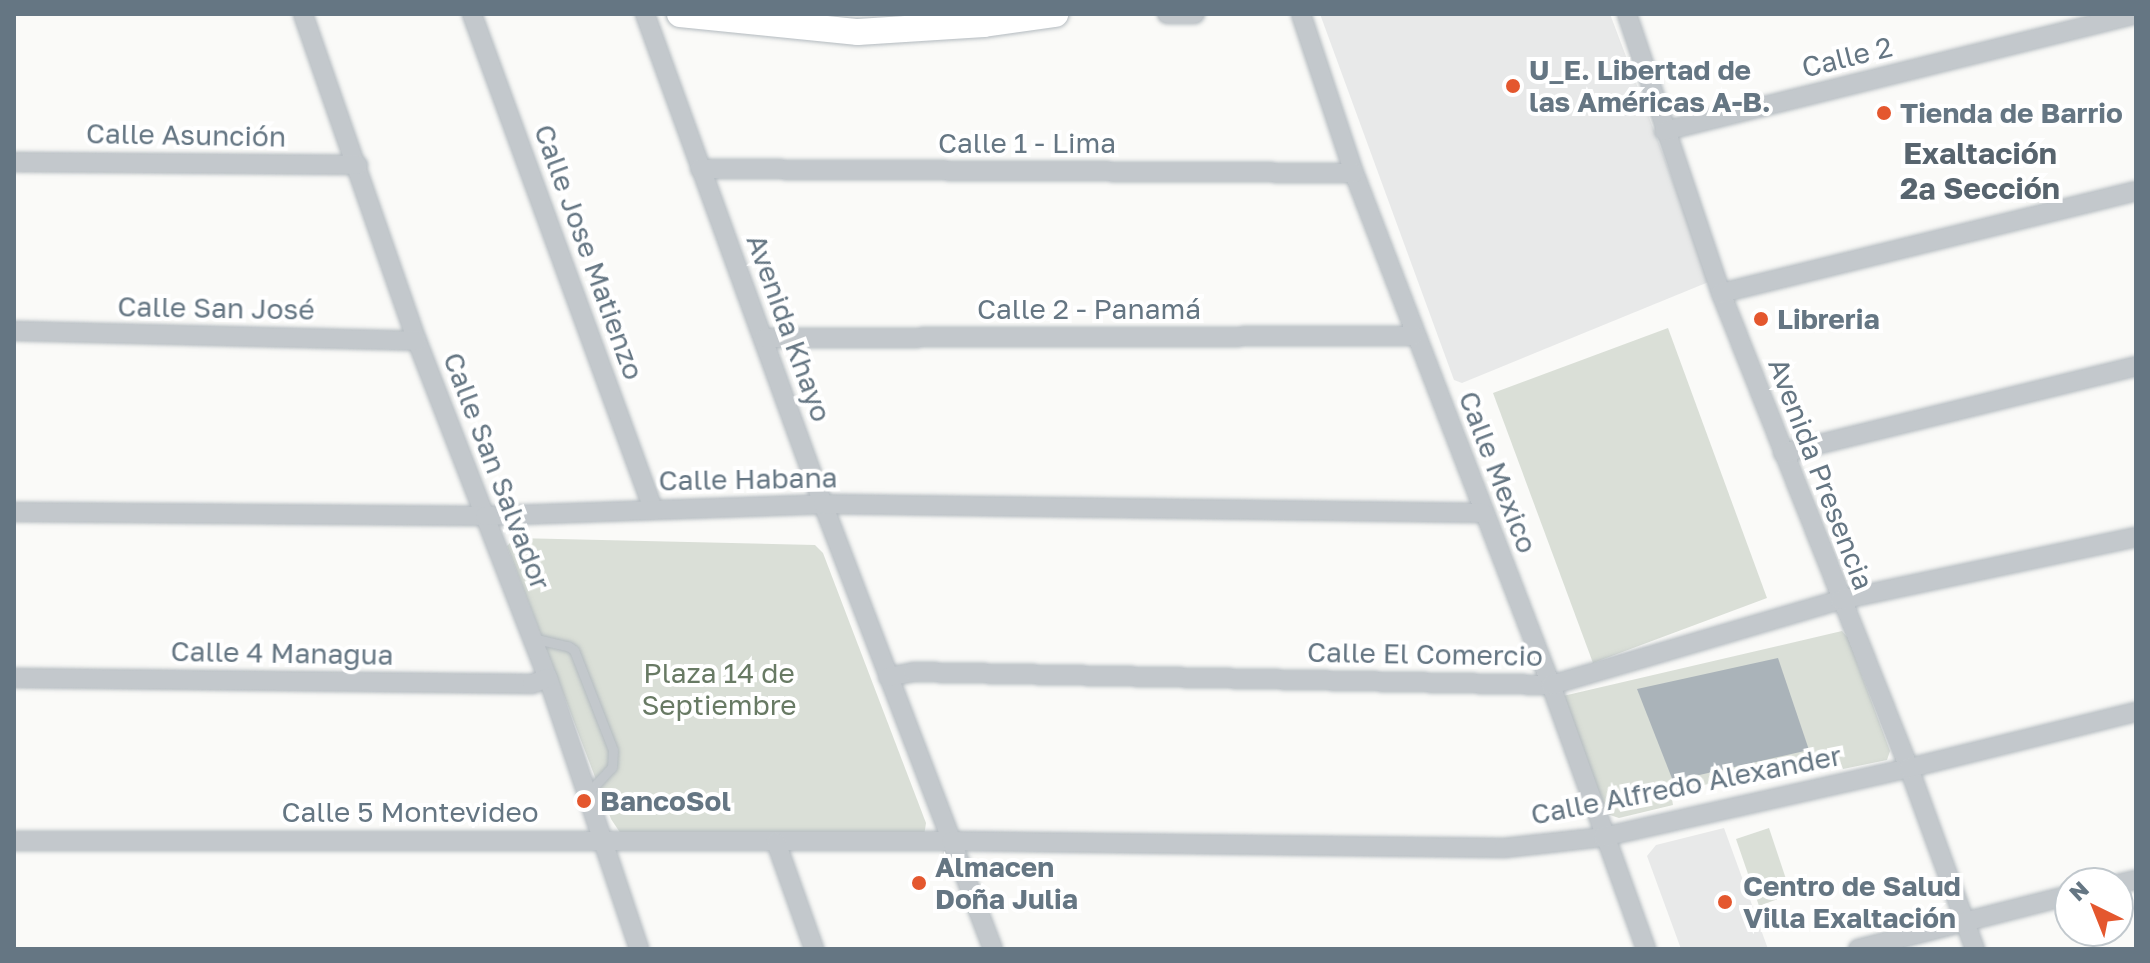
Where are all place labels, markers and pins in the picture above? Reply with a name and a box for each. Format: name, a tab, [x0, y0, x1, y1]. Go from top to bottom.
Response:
place label: U_E. Libertad de las Américas A-B.	[1529, 53, 1771, 119]
marker: U_E. Libertad de las Américas A-B.	[1504, 77, 1522, 95]
place label: Tienda de Barrio	[1900, 96, 2123, 130]
marker: Tienda de Barrio	[1875, 104, 1893, 122]
place label: Libreria	[1777, 302, 1880, 336]
marker: Libreria	[1752, 310, 1770, 328]
place label: BancoSol	[600, 784, 731, 818]
marker: BancoSol	[575, 792, 593, 810]
place label: Almacen Doña Julia	[935, 850, 1078, 916]
place label: Centro de Salud Villa Exaltación	[1743, 869, 1961, 935]
marker: Almacen Doña Julia	[910, 874, 928, 892]
marker: Centro de Salud Villa Exaltación	[1714, 891, 1736, 913]

